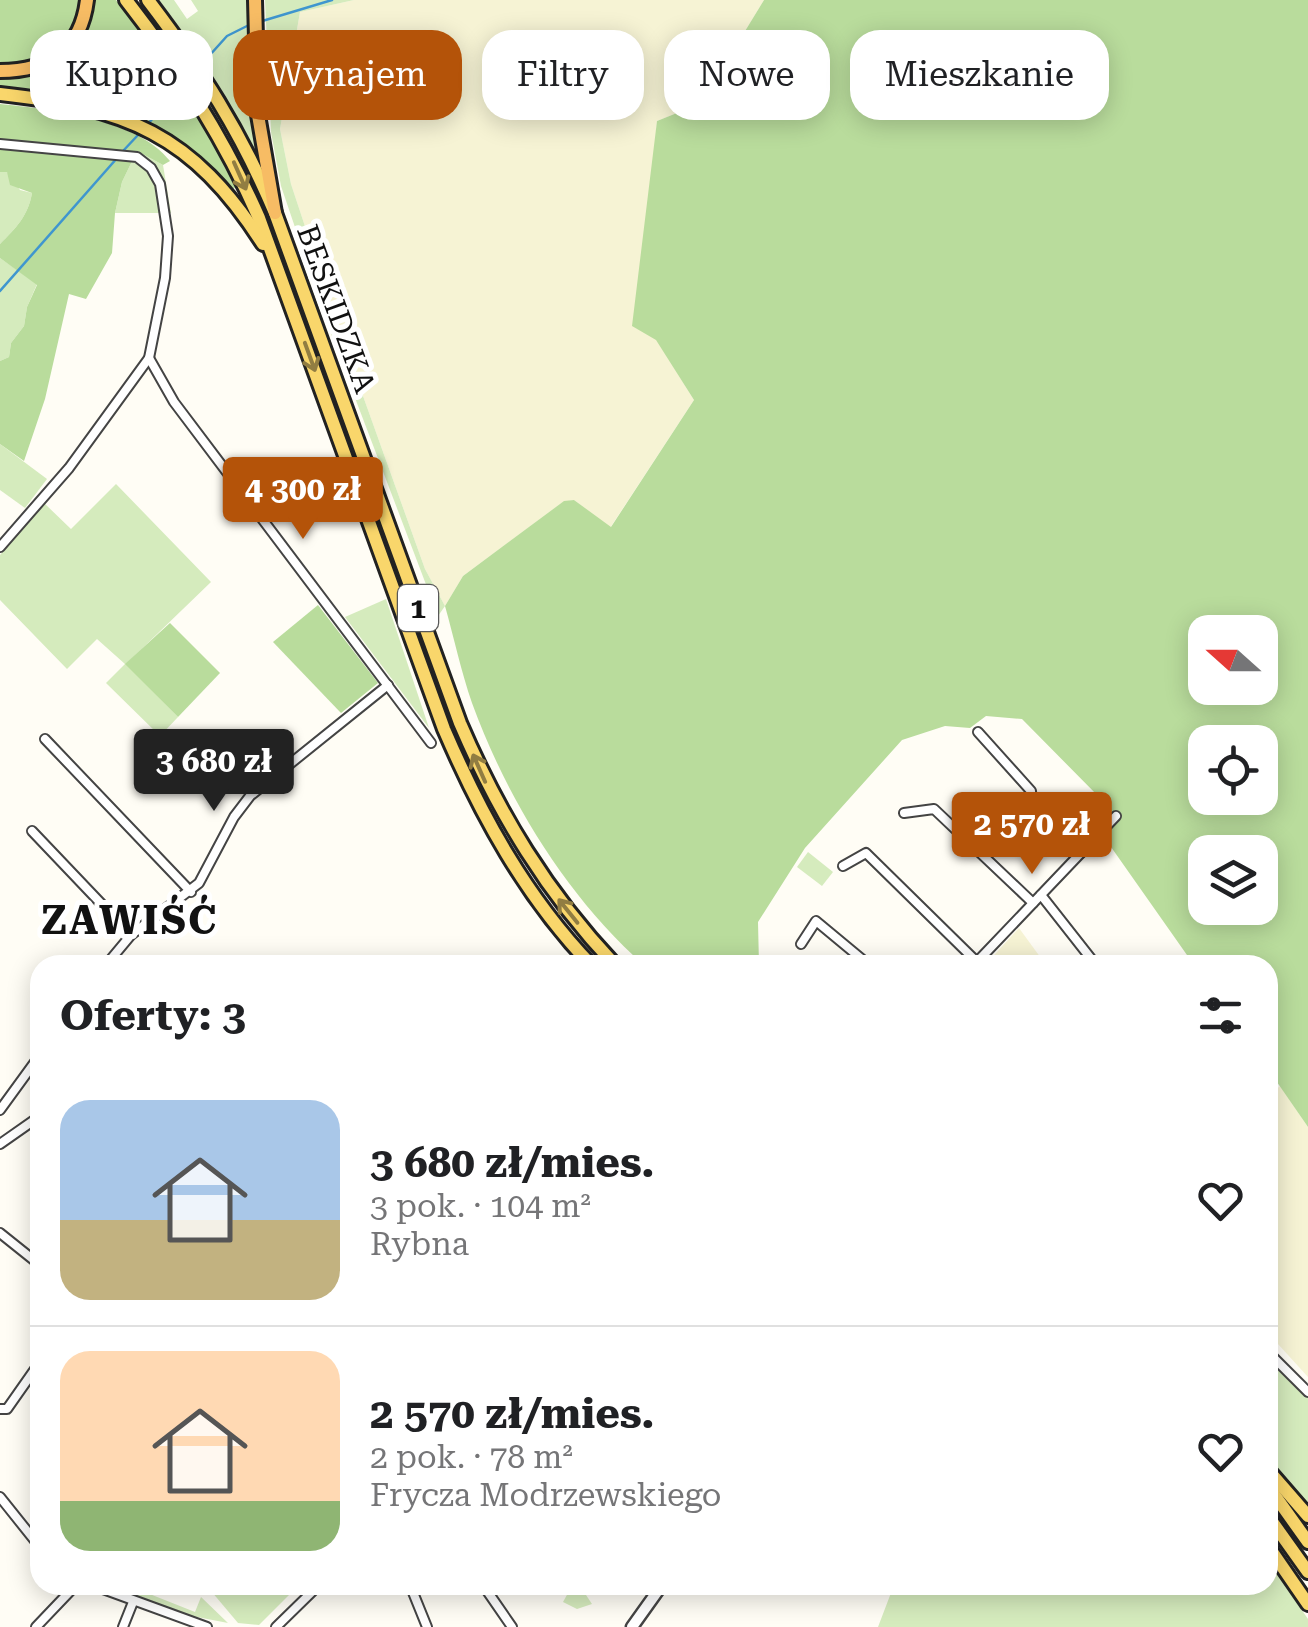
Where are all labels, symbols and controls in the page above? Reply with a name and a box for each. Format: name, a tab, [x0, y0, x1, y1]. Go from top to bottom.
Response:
chip: Kupno	[30, 30, 213, 120]
chip: Wynajem	[233, 30, 462, 120]
chip: Filtry	[482, 30, 644, 120]
chip: Nowe	[664, 30, 830, 120]
chip: Mieszkanie	[850, 30, 1109, 120]
one-way arrow	[232, 160, 251, 190]
street label: BESKIDZKA	[290, 220, 383, 398]
one-way arrow	[302, 341, 320, 372]
pin: 4 300 zł	[200, 457, 406, 542]
text: 4 300 zł	[245, 470, 361, 508]
road number: 1	[398, 585, 438, 631]
north arrow	[1188, 615, 1278, 705]
map controls	[1188, 615, 1278, 925]
button: locate	[1188, 725, 1278, 815]
pin: 3 680 zł	[111, 729, 317, 814]
text: 3 680 zł	[156, 742, 272, 780]
one-way arrow	[469, 753, 487, 784]
pin: 2 570 zł	[929, 792, 1135, 877]
text: 2 570 zł	[974, 805, 1090, 843]
button: layers	[1188, 835, 1278, 925]
district label: ZAWIŚĆ	[41, 894, 219, 944]
one-way arrow	[557, 899, 579, 925]
icon: filters	[1193, 988, 1248, 1043]
text: Oferty: 3	[60, 991, 246, 1040]
text: 3 680 zł/mies.	[370, 1138, 655, 1187]
icon: home	[140, 1140, 260, 1260]
icon: heart	[1193, 1173, 1248, 1228]
text: 3 pok. · 104 m²	[370, 1187, 591, 1225]
text: Rybna	[370, 1225, 469, 1263]
text: 2 570 zł/mies.	[370, 1389, 655, 1438]
icon: home	[140, 1391, 260, 1511]
icon: heart	[1193, 1424, 1248, 1479]
text: 2 pok. · 78 m²	[370, 1438, 573, 1476]
text: Frycza Modrzewskiego	[370, 1476, 722, 1514]

